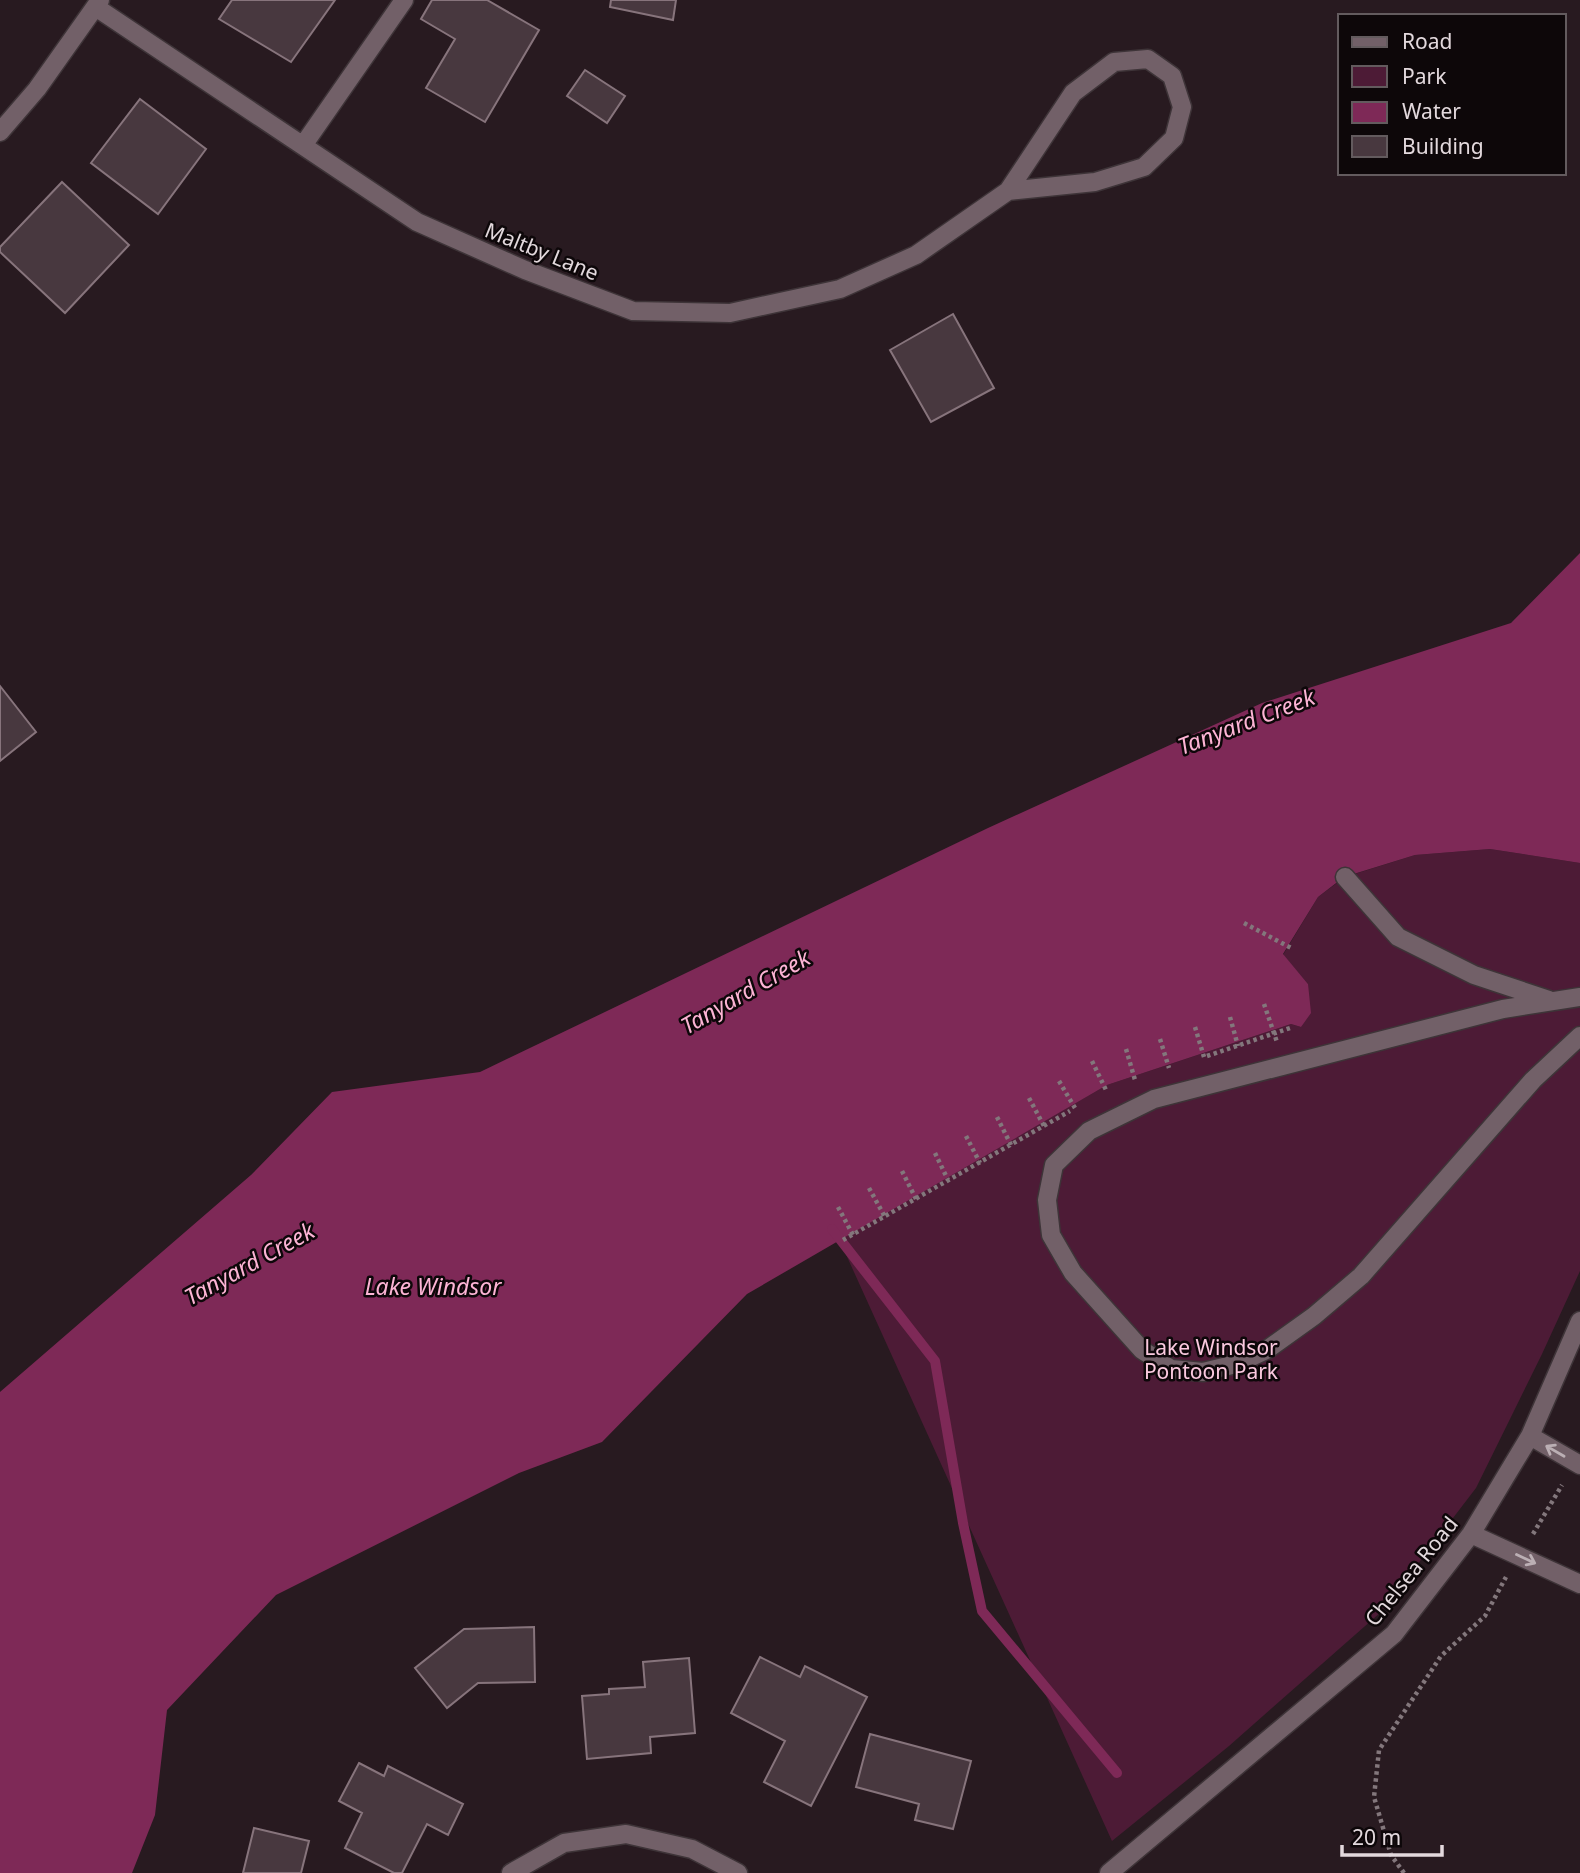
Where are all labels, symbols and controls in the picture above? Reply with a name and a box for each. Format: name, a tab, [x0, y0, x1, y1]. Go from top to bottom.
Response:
legend	[1338, 14, 1566, 175]
text: Road	[1402, 27, 1452, 55]
text: Park	[1402, 62, 1447, 90]
text: Water	[1402, 97, 1461, 125]
text: Building	[1402, 132, 1484, 160]
street label: Maltby Lane	[481, 216, 603, 286]
water label: Tanyard Creek	[1173, 680, 1321, 762]
water label: Tanyard Creek	[674, 940, 817, 1041]
water label: Tanyard Creek	[178, 1213, 321, 1312]
water label: Lake Windsor	[365, 1270, 502, 1302]
park label: Lake Windsor Pontoon Park	[1144, 1333, 1279, 1385]
one-way arrow	[1545, 1444, 1566, 1457]
street label: Chelsea Road	[1358, 1510, 1464, 1632]
one-way arrow	[1514, 1553, 1536, 1566]
scale bar	[1342, 1814, 1442, 1858]
text: 20 m	[1352, 1823, 1401, 1851]

